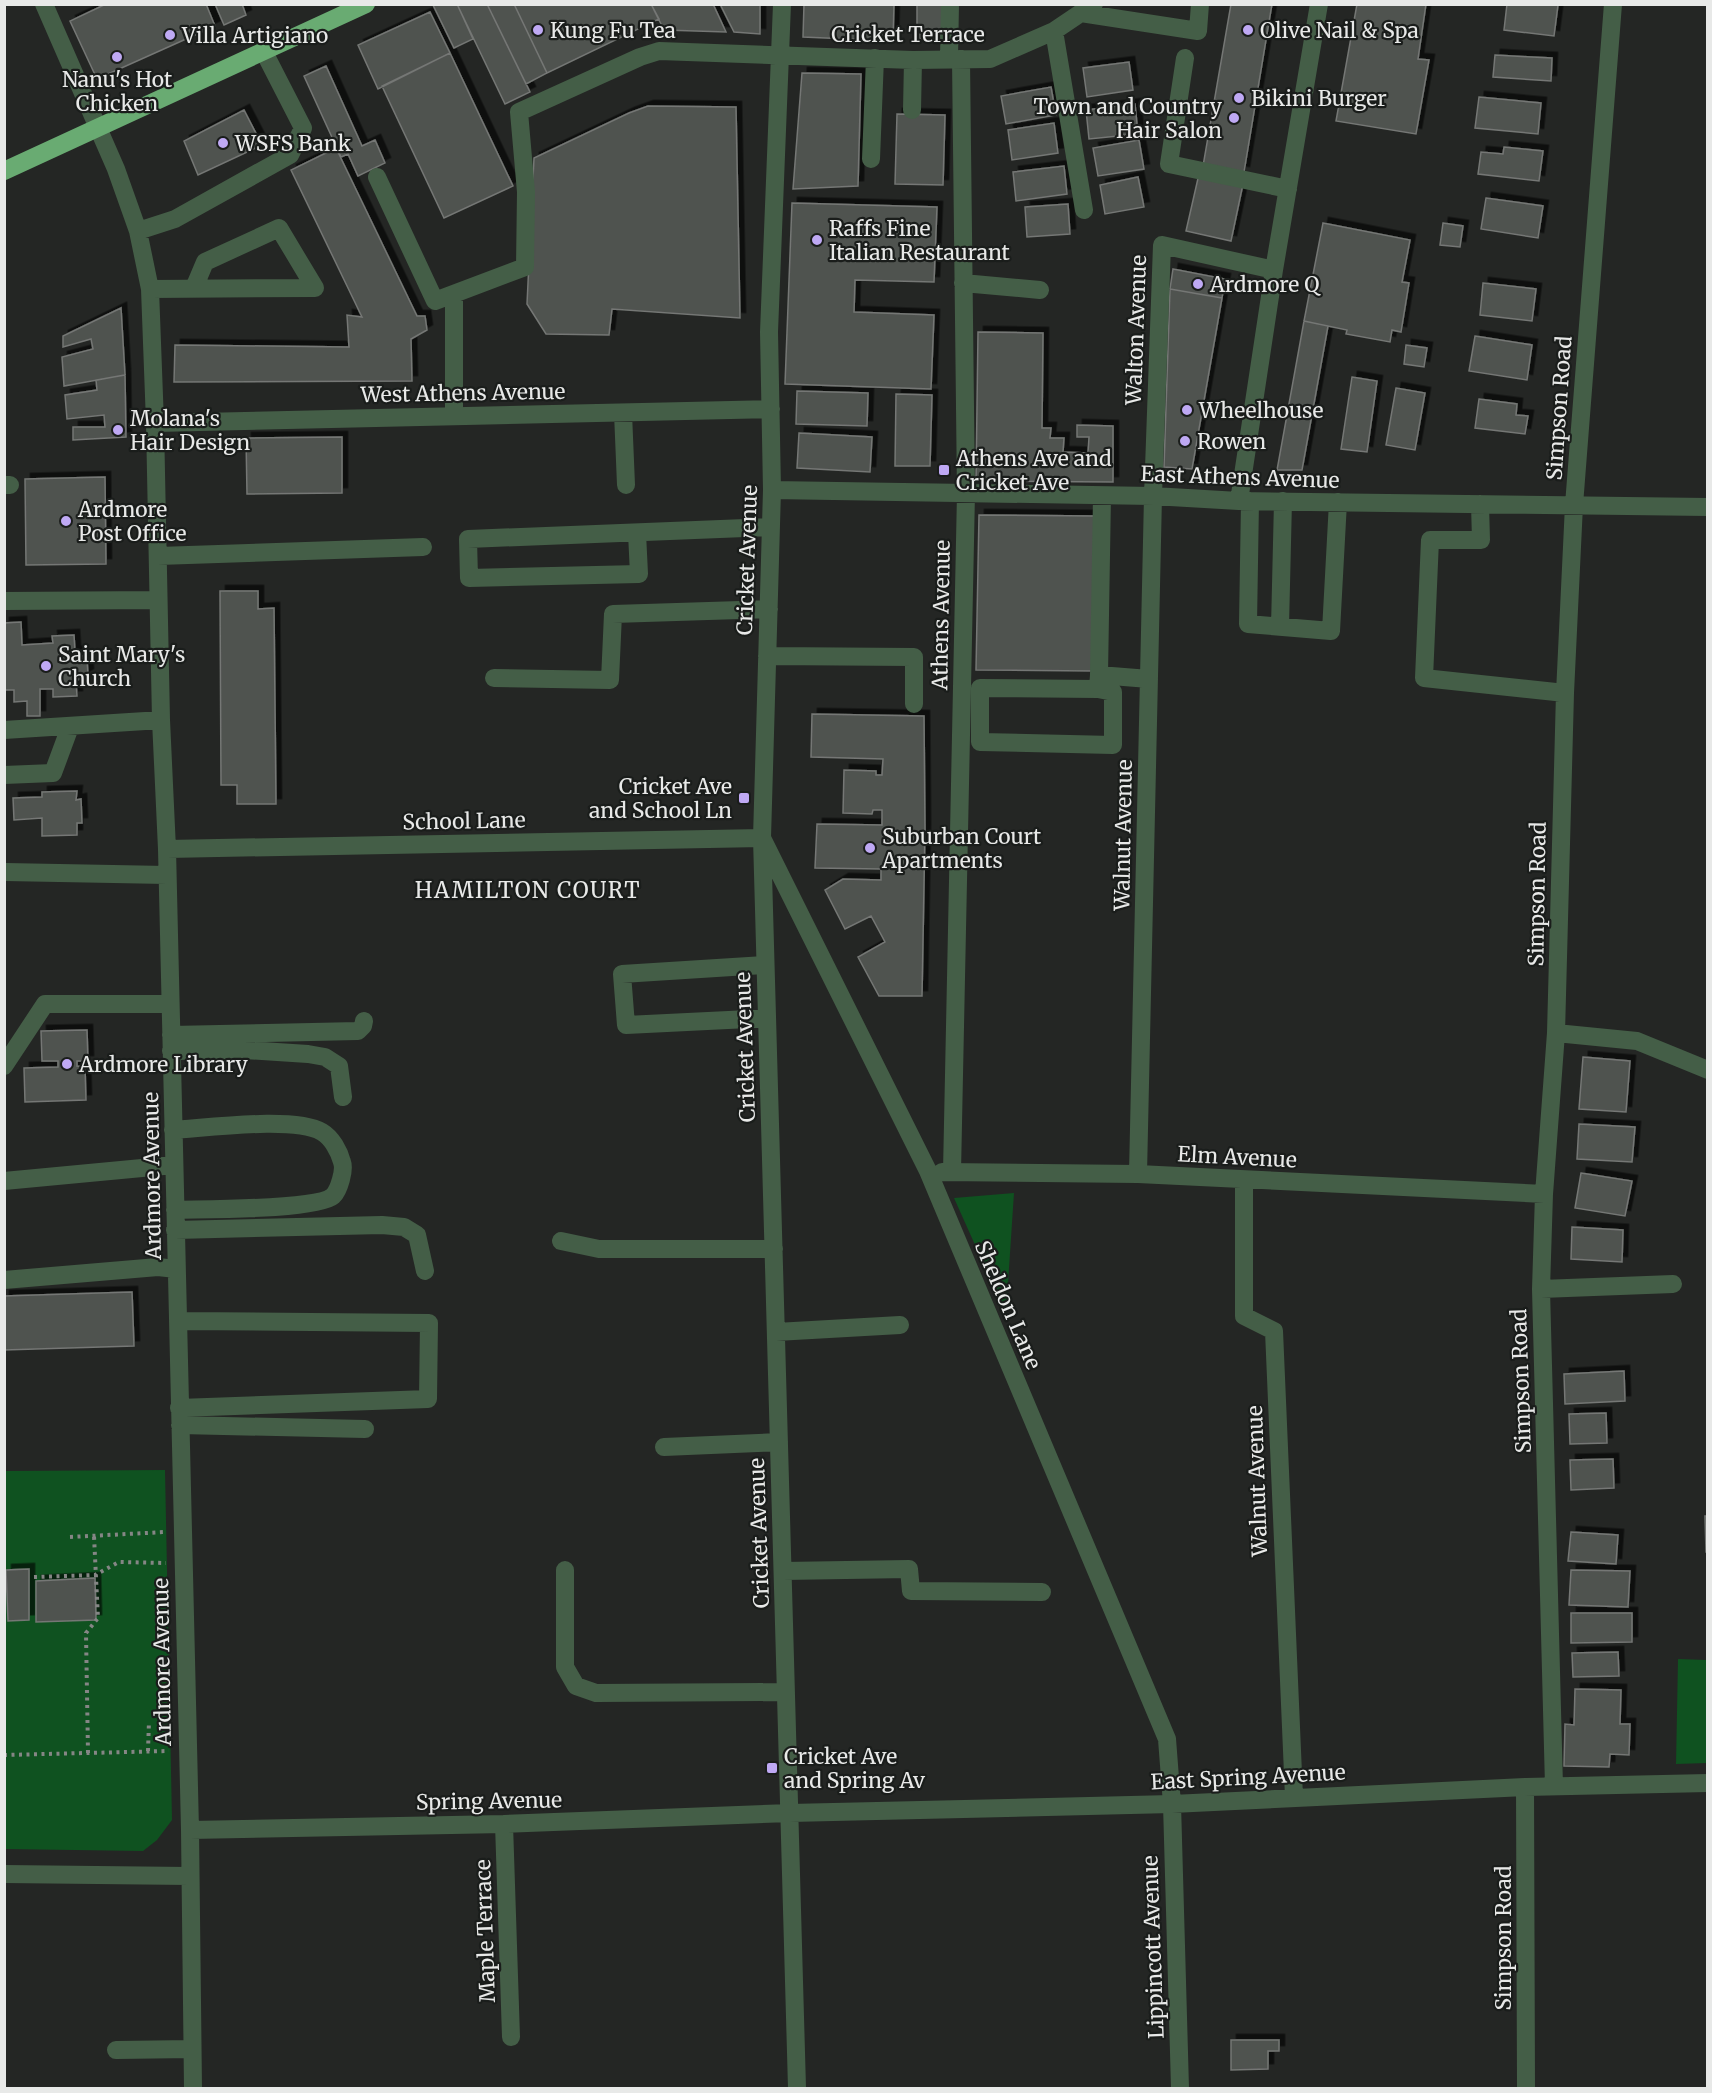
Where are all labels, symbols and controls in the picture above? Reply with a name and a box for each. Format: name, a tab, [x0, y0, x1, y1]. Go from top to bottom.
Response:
place label: Kung Fu Tea	[550, 17, 676, 44]
place label: Olive Nail & Spa	[1260, 17, 1419, 44]
street label: Cricket Terrace	[831, 21, 985, 48]
place label: Villa Artigiano	[181, 22, 328, 49]
marker: Kung Fu Tea	[531, 23, 545, 37]
marker: Olive Nail & Spa	[1241, 23, 1255, 37]
marker: Villa Artigiano	[163, 28, 177, 42]
marker: Nanu's Hot Chicken	[110, 50, 124, 64]
place label: Nanu's Hot Chicken	[62, 66, 172, 117]
place label: Bikini Burger	[1251, 85, 1387, 112]
marker: Bikini Burger	[1232, 91, 1246, 105]
place label: Town and Country Hair Salon	[1033, 93, 1223, 144]
marker: Town and Country Hair Salon	[1227, 111, 1241, 125]
place label: WSFS Bank	[234, 130, 352, 157]
marker: WSFS Bank	[216, 136, 230, 150]
place label: Raffs Fine Italian Restaurant	[829, 215, 1010, 266]
marker: Raffs Fine Italian Restaurant	[810, 233, 824, 247]
street label: Walton Avenue	[1120, 254, 1152, 407]
place label: Ardmore Q	[1209, 271, 1321, 298]
marker: Ardmore Q	[1191, 277, 1205, 291]
street label: Simpson Road	[1540, 334, 1578, 481]
street label: West Athens Avenue	[359, 378, 566, 408]
place label: Wheelhouse	[1198, 397, 1323, 424]
marker: Wheelhouse	[1180, 403, 1194, 417]
place label: Molana's Hair Design	[130, 405, 250, 456]
marker: Molana's Hair Design	[111, 423, 125, 437]
place label: Rowen	[1197, 428, 1266, 455]
marker: Rowen	[1178, 434, 1192, 448]
place label: Athens Ave and Cricket Ave	[955, 445, 1112, 496]
street label: East Athens Avenue	[1140, 460, 1340, 494]
marker: Athens Ave and Cricket Ave	[937, 463, 951, 477]
street label: Cricket Avenue	[731, 484, 763, 636]
place label: Ardmore Post Office	[77, 496, 187, 547]
marker: Ardmore Post Office	[59, 514, 73, 528]
street label: Athens Avenue	[926, 540, 956, 691]
place label: Saint Mary's Church	[58, 641, 185, 692]
marker: Saint Mary's Church	[39, 659, 53, 673]
street label: Walnut Avenue	[1108, 759, 1138, 912]
place label: Cricket Ave and School Ln	[589, 773, 732, 824]
marker: Cricket Ave and School Ln	[737, 791, 751, 805]
street label: School Lane	[402, 806, 526, 836]
street label: Simpson Road	[1522, 821, 1552, 967]
place label: Suburban Court Apartments	[881, 823, 1041, 874]
marker: Suburban Court Apartments	[863, 841, 877, 855]
district label: HAMILTON COURT	[415, 876, 641, 904]
street label: Cricket Avenue	[729, 971, 761, 1123]
place label: Ardmore Library	[78, 1051, 248, 1078]
marker: Ardmore Library	[60, 1057, 74, 1071]
street label: Ardmore Avenue	[137, 1092, 167, 1261]
street label: Elm Avenue	[1177, 1140, 1297, 1174]
street label: Sheldon Lane	[969, 1237, 1047, 1374]
street label: Simpson Road	[1505, 1308, 1537, 1454]
street label: Walnut Avenue	[1241, 1405, 1273, 1558]
street label: Cricket Avenue	[743, 1457, 775, 1609]
street label: Ardmore Avenue	[147, 1578, 177, 1747]
place label: Cricket Ave and Spring Av	[784, 1743, 926, 1794]
street label: East Spring Avenue	[1150, 1758, 1346, 1796]
marker: Cricket Ave and Spring Av	[765, 1761, 779, 1775]
street label: Spring Avenue	[416, 1786, 562, 1816]
street label: Lippincott Avenue	[1136, 1855, 1170, 2039]
street label: Maple Terrace	[469, 1859, 501, 2003]
street label: Simpson Road	[1490, 1865, 1517, 2010]

